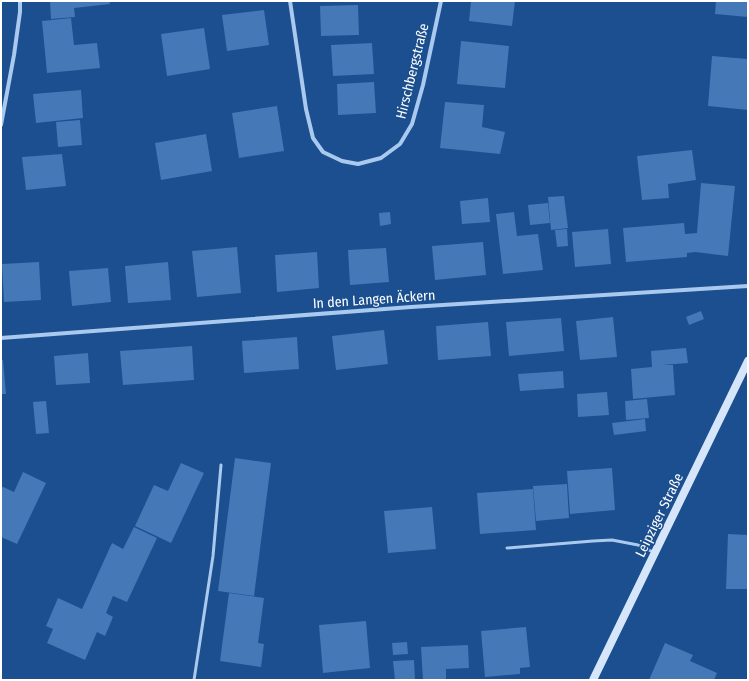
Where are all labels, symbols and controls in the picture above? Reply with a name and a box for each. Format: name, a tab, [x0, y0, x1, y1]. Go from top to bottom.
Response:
street label: Hirschbergstraße	[392, 22, 433, 121]
street label: In den Langen Äckern	[312, 287, 436, 312]
street label: Leipziger Straße	[632, 470, 687, 560]

